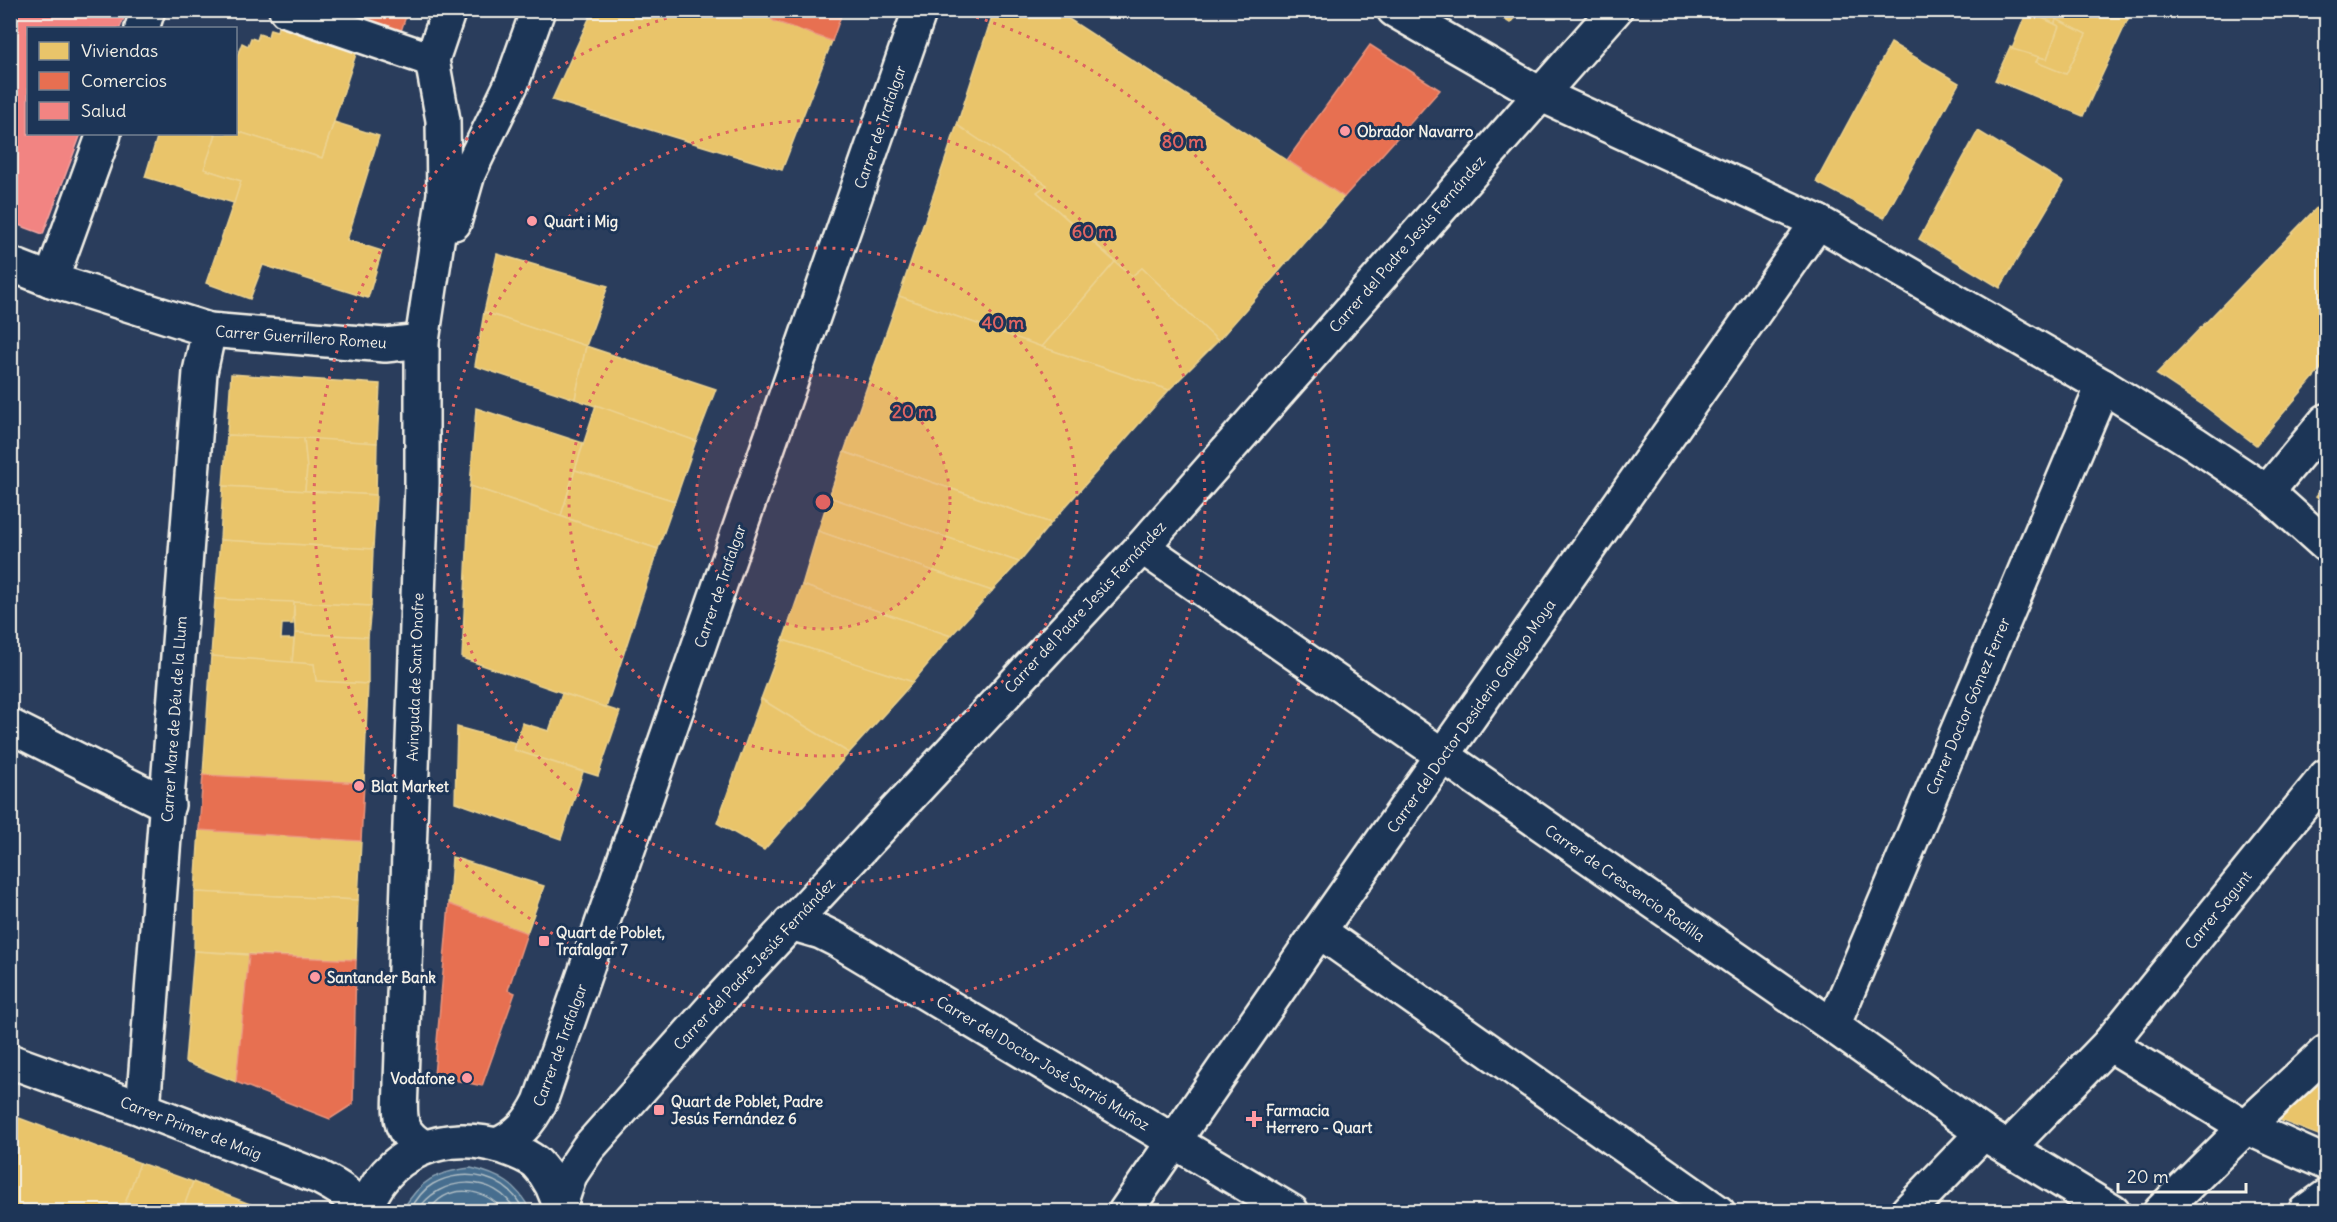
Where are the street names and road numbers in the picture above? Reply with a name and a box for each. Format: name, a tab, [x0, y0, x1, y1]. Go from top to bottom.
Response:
street label: Carrer de Trafalgar	[850, 63, 910, 191]
street label: Carrer del Padre Jesús Fernández	[1325, 152, 1489, 336]
street label: Carrer Guerrillero Romeu	[215, 322, 388, 352]
street label: Carrer del Padre Jesús Fernández	[1000, 517, 1170, 697]
street label: Carrer de Trafalgar	[690, 522, 750, 650]
street label: Avinguda de Sant Onofre	[403, 592, 427, 762]
street label: Carrer del Doctor Desiderio Gallego Moya	[1383, 595, 1560, 836]
street label: Carrer Doctor Gómez Ferrer	[1922, 614, 2014, 798]
street label: Carrer Mare de Déu de la Llum	[157, 615, 191, 823]
street label: Carrer de Crescencio Rodilla	[1541, 820, 1709, 946]
street label: Carrer Sagunt	[2181, 867, 2255, 953]
street label: Carrer del Padre Jesús Fernández	[669, 874, 839, 1054]
street label: Carrer de Trafalgar	[529, 981, 591, 1109]
street label: Carrer del Doctor José Sarrió Muñoz	[933, 992, 1153, 1134]
street label: Carrer Primer de Maig	[118, 1092, 264, 1164]

